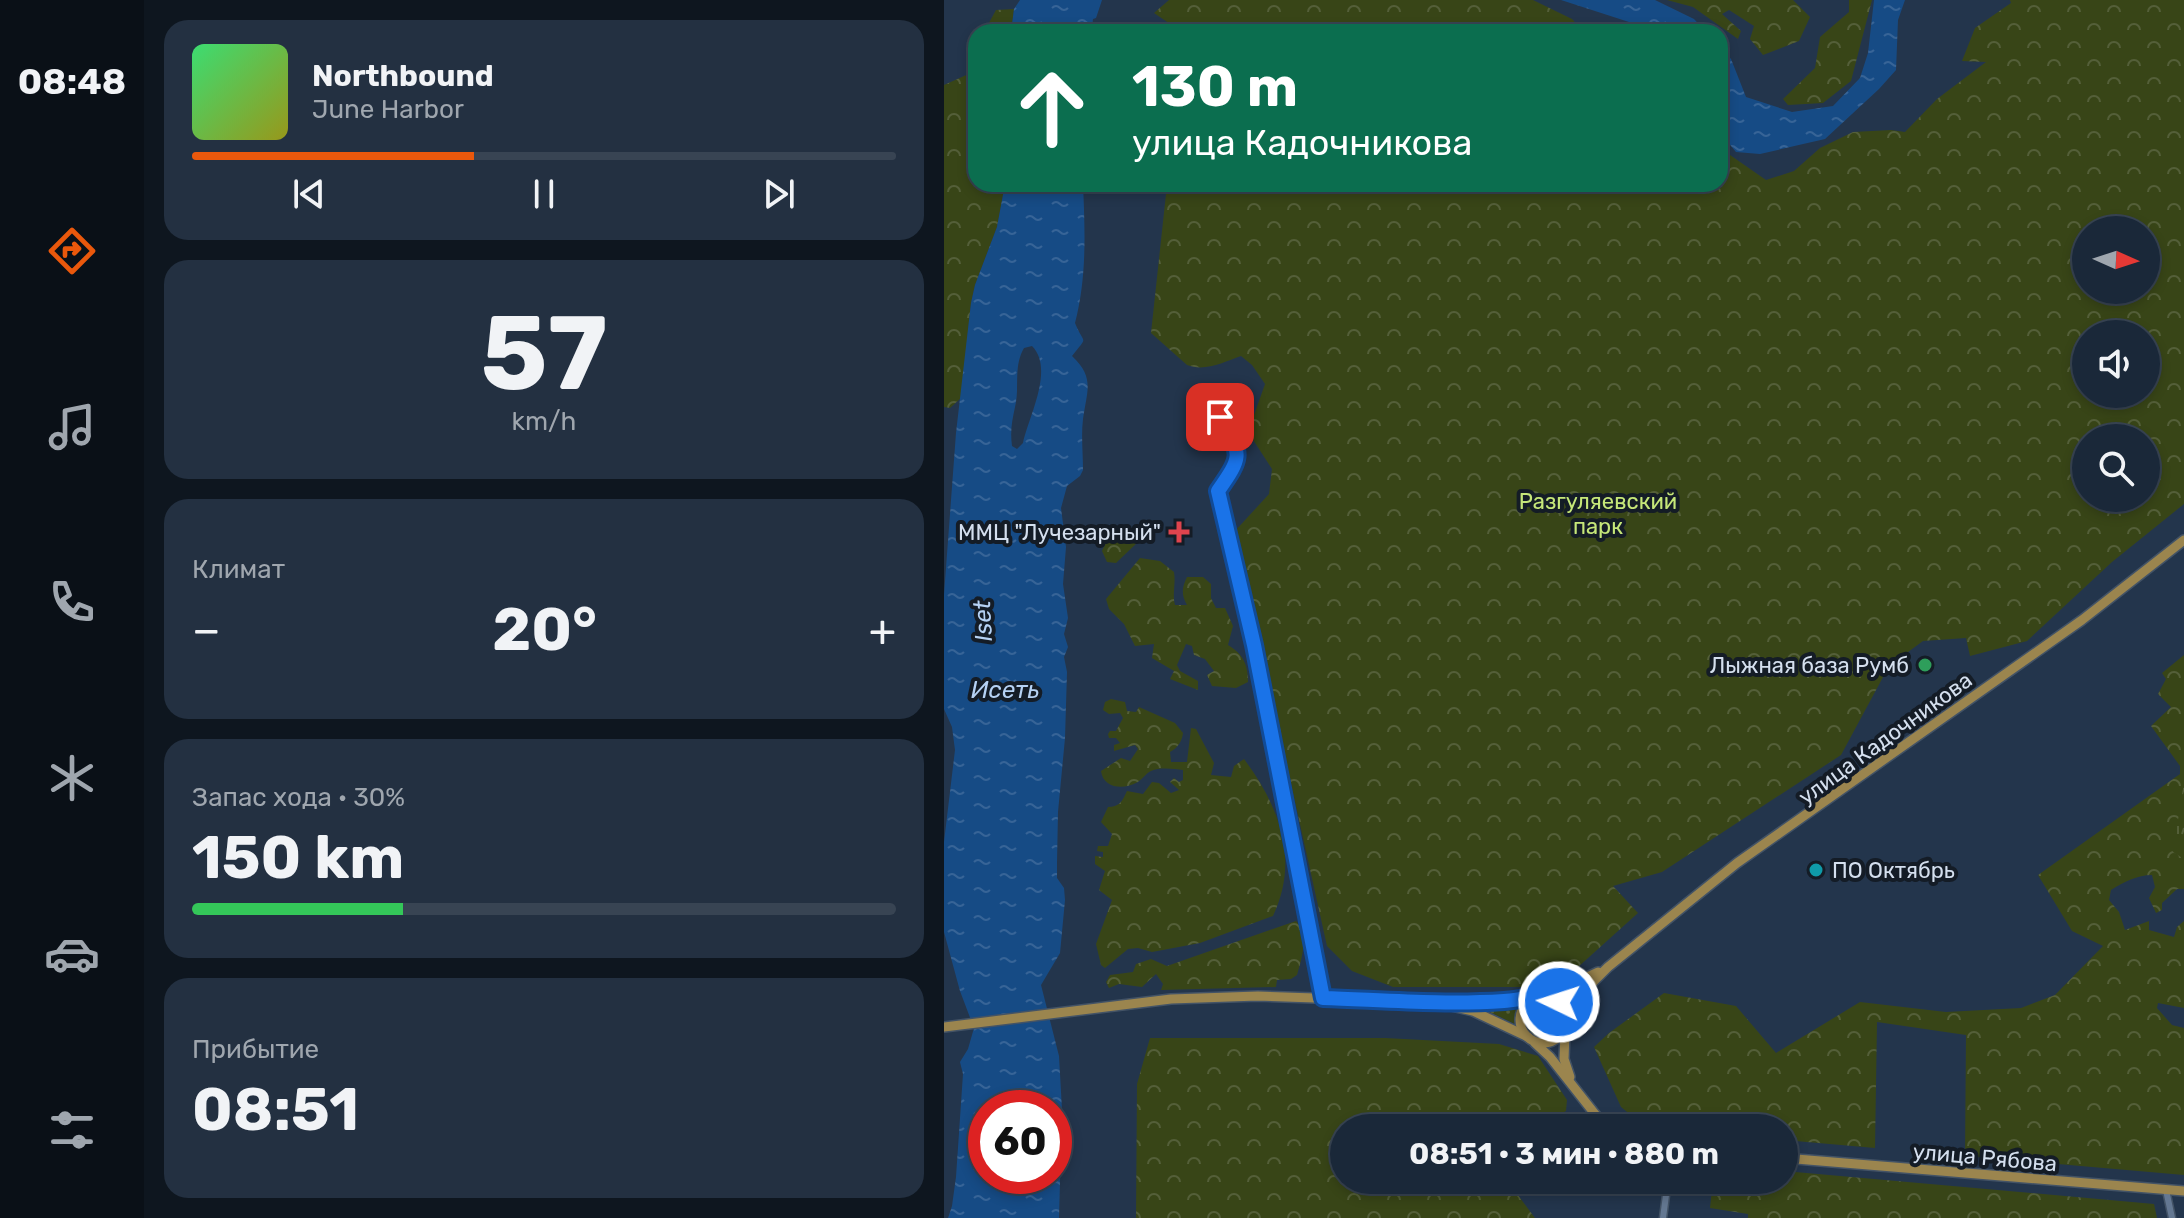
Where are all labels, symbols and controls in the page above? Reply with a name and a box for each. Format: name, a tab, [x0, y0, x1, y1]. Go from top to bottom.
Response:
text: 130 m	[1132, 54, 1298, 120]
icon: ahead	[1000, 56, 1104, 160]
text: Northbound	[312, 58, 494, 94]
text: 08:48	[18, 60, 126, 103]
text: June Harbor	[312, 94, 464, 125]
text: улица Кадочникова	[1132, 121, 1472, 164]
icon: previous	[287, 172, 331, 216]
icon: pause	[522, 172, 566, 216]
icon: next	[757, 172, 801, 216]
north arrow	[2072, 216, 2160, 304]
map controls	[2072, 216, 2160, 512]
icon: directions	[44, 223, 100, 279]
text: 57	[481, 292, 607, 415]
button: sound	[2072, 320, 2160, 408]
pin	[1186, 383, 1254, 451]
icon: arrive	[1198, 395, 1242, 439]
icon: music	[44, 399, 100, 455]
text: km/h	[512, 406, 576, 437]
button: search	[2072, 424, 2160, 512]
park label: Разгуляевский парк	[1519, 488, 1677, 540]
place label: ММЦ "Лучезарный"	[958, 519, 1161, 546]
marker: ММЦ "Лучезарный"	[1168, 521, 1190, 543]
text: Климат	[192, 554, 285, 585]
icon: phone	[44, 574, 100, 630]
text: 20°	[492, 594, 597, 665]
water label: Iset	[968, 599, 998, 642]
text: −	[192, 604, 221, 656]
text: +	[869, 604, 896, 656]
place label: Лыжная база Румб	[1710, 652, 1909, 679]
marker: Лыжная база Румб	[1916, 656, 1934, 674]
street label: улица Кадочникова	[1793, 666, 1977, 810]
water label: Исеть	[971, 676, 1039, 704]
icon: climate	[44, 750, 100, 806]
text: Запас хода · 30%	[192, 782, 405, 813]
text: 150 km	[192, 822, 404, 893]
place label: ПО Октябрь	[1832, 857, 1955, 884]
marker: ПО Октябрь	[1807, 861, 1825, 879]
icon: car	[44, 926, 100, 982]
position arrow	[1517, 960, 1601, 1044]
text: Прибытие	[192, 1034, 319, 1065]
text: 08:51	[192, 1074, 359, 1145]
speed limit sign: 60	[968, 1090, 1072, 1194]
icon: filters	[44, 1102, 100, 1158]
text: 08:51 · 3 мин · 880 m	[1409, 1136, 1719, 1172]
street label: улица Рябова	[1912, 1138, 2058, 1177]

